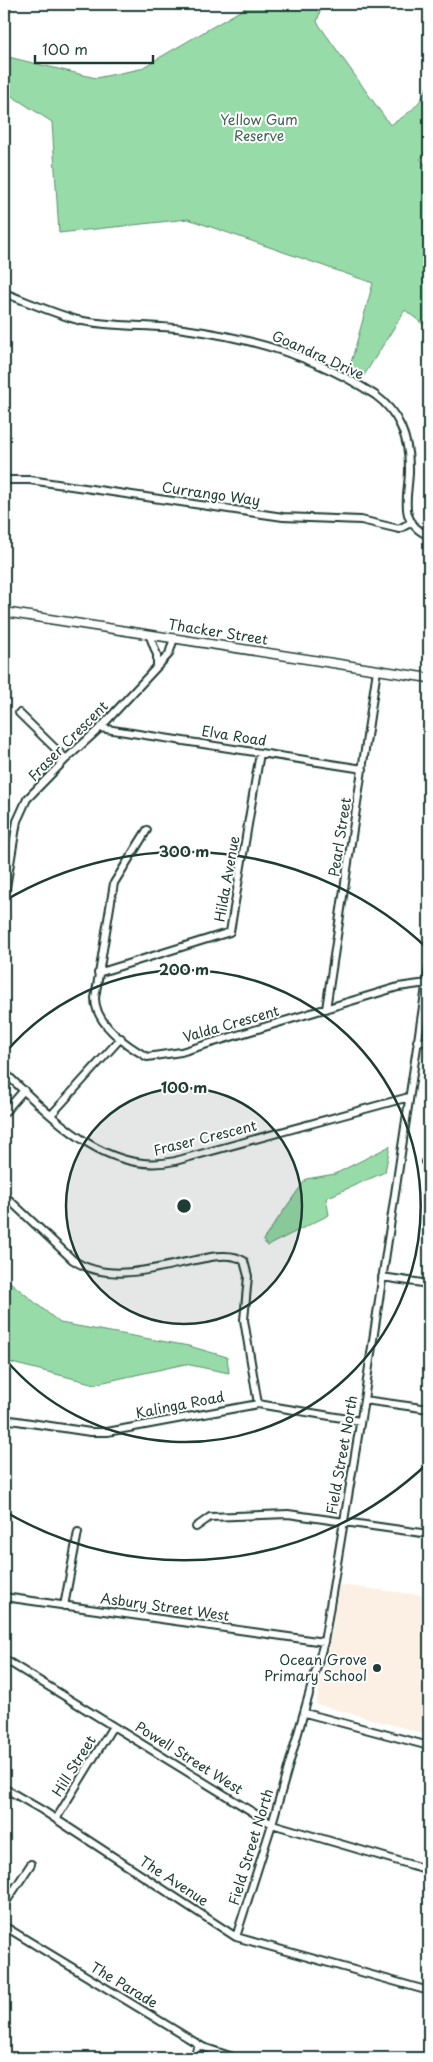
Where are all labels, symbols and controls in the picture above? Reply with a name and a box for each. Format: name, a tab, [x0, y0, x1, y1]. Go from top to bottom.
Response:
scale bar	[35, 32, 152, 64]
text: 100 m	[42, 37, 88, 60]
park label: Yellow Gum Reserve	[220, 109, 298, 146]
street label: Goandra Drive	[269, 325, 368, 384]
street label: Currango Way	[161, 476, 262, 511]
street label: Thacker Street	[167, 613, 270, 650]
street label: Fraser Crescent	[23, 696, 113, 785]
street label: Elva Road	[200, 720, 268, 751]
street label: Pearl Street	[323, 796, 356, 878]
street label: Hilda Avenue	[209, 834, 244, 924]
text: 300 m	[159, 839, 209, 862]
text: 200 m	[159, 957, 209, 980]
street label: Valda Crescent	[180, 1000, 282, 1047]
text: 100 m	[161, 1075, 207, 1098]
street label: Fraser Crescent	[151, 1114, 259, 1160]
centre of rings	[175, 1197, 193, 1215]
street label: Kalinga Road	[134, 1386, 226, 1423]
street label: Field Street North	[321, 1394, 362, 1516]
street label: Asbury Street West	[99, 1587, 231, 1626]
place label: Ocean Grove Primary School	[264, 1649, 367, 1686]
marker: Ocean Grove Primary School	[371, 1662, 383, 1674]
street label: Powell Street West	[131, 1716, 248, 1799]
street label: Hill Street	[46, 1731, 101, 1800]
street label: Field Street North	[223, 1786, 278, 1908]
street label: The Avenue	[136, 1850, 213, 1911]
street label: The Parade	[87, 1956, 162, 2013]

